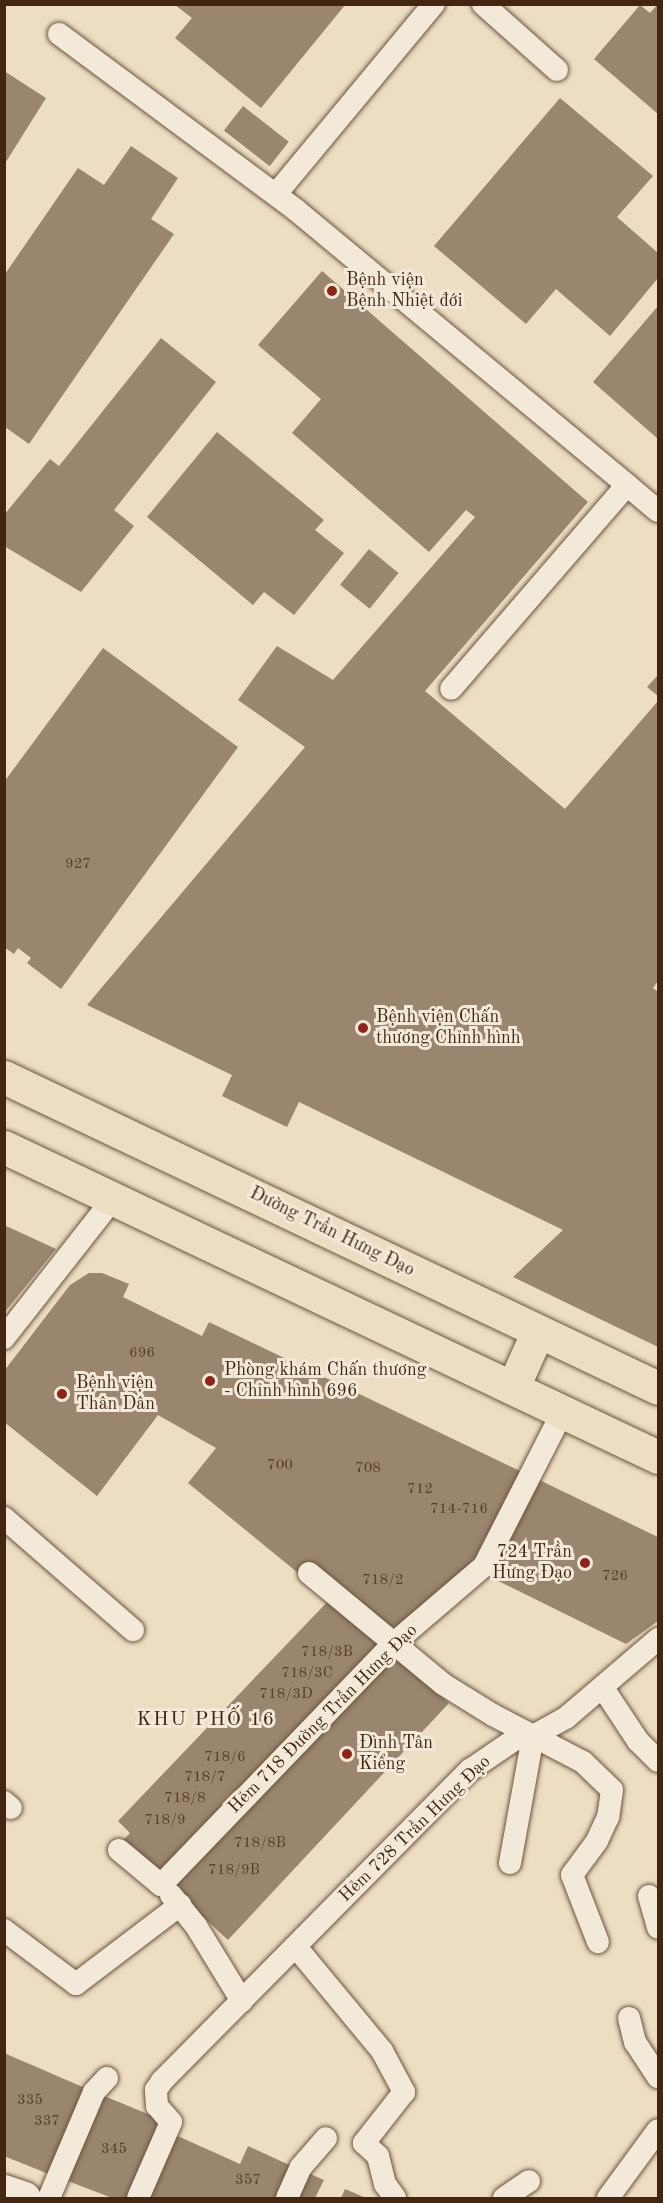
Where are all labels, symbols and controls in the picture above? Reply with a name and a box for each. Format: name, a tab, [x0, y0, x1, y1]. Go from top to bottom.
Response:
place label: Bệnh viện Bệnh Nhiệt đới	[346, 270, 463, 312]
marker: Bệnh viện Bệnh Nhiệt đới	[323, 282, 341, 300]
house number: 927	[65, 856, 91, 874]
place label: Bệnh viện Chấn thương Chỉnh hình	[376, 1007, 521, 1050]
marker: Bệnh viện Chấn thương Chỉnh hình	[354, 1019, 372, 1037]
street label: Đường Trần Hưng Đạo	[246, 1183, 418, 1281]
house number: 696	[129, 1345, 155, 1363]
place label: Phòng khám Chấn thương - Chỉnh hình 696	[224, 1360, 426, 1402]
marker: Phòng khám Chấn thương - Chỉnh hình 696	[201, 1372, 219, 1390]
place label: Bệnh viện Thân Dân	[76, 1373, 155, 1416]
marker: Bệnh viện Thân Dân	[53, 1385, 71, 1403]
house number: 700	[267, 1457, 293, 1475]
house number: 708	[355, 1460, 381, 1478]
house number: 712	[407, 1481, 433, 1499]
house number: 714-716	[430, 1501, 488, 1519]
place label: 724 Trần Hưng Đạo	[492, 1542, 572, 1584]
marker: 724 Trần Hưng Đạo	[576, 1554, 594, 1572]
house number: 726	[602, 1568, 628, 1586]
house number: 718/2	[362, 1572, 404, 1590]
street label: Hẻm 718 Đường Trần Hưng Đạo	[224, 1620, 422, 1818]
house number: 718/3B	[301, 1644, 353, 1662]
house number: 718/3C	[281, 1665, 333, 1683]
house number: 718/3D	[259, 1686, 313, 1704]
district label: KHU PHỐ 16	[136, 1708, 276, 1732]
place label: Đình Tân Kiểng	[359, 1733, 433, 1776]
marker: Đình Tân Kiểng	[340, 1747, 354, 1761]
house number: 718/6	[204, 1749, 246, 1767]
street label: Hẻm 728 Trần Hưng Đạo	[335, 1751, 495, 1907]
house number: 718/7	[184, 1769, 226, 1787]
house number: 718/8	[164, 1790, 206, 1808]
house number: 718/9	[144, 1812, 186, 1830]
house number: 718/8B	[234, 1835, 286, 1853]
house number: 718/9B	[208, 1862, 260, 1880]
house number: 335	[17, 2092, 43, 2110]
house number: 337	[34, 2113, 60, 2131]
house number: 345	[101, 2141, 127, 2159]
house number: 357	[235, 2172, 261, 2190]

